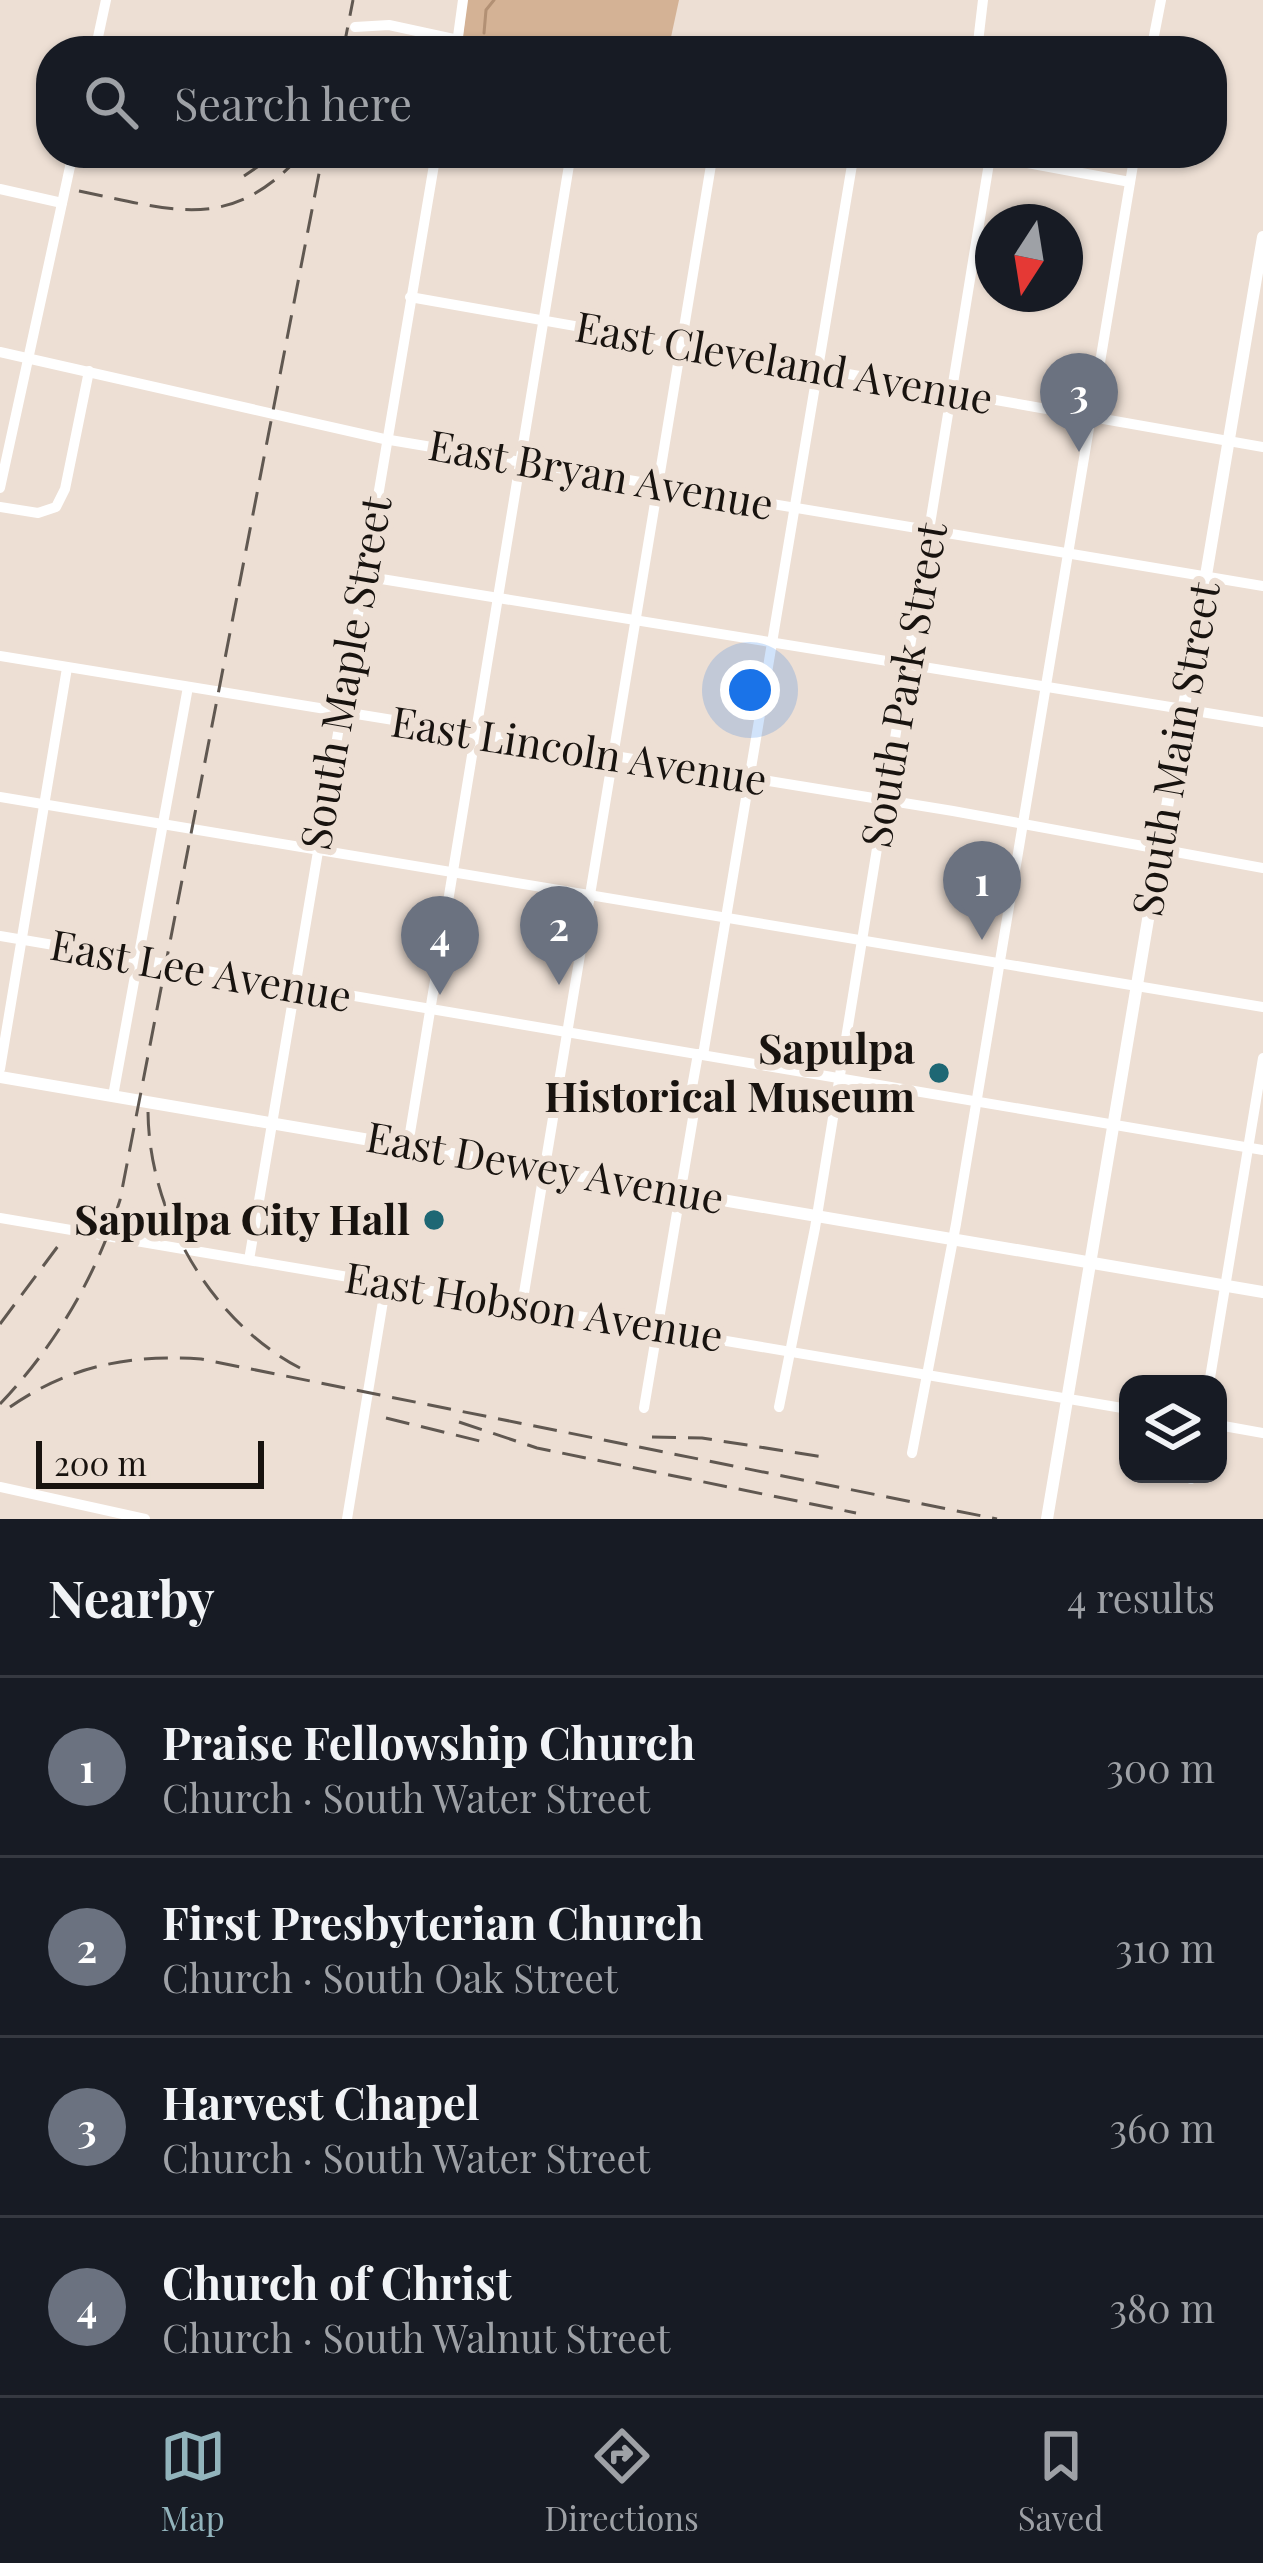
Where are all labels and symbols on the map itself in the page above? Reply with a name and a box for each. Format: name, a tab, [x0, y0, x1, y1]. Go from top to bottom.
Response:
north arrow	[975, 204, 1083, 312]
street label: East Cleveland Avenue	[571, 297, 997, 425]
pin: 3	[1040, 353, 1118, 452]
street label: East Bryan Avenue	[425, 415, 778, 531]
street label: South Maple Street	[285, 490, 403, 854]
street label: South Park Street	[846, 517, 958, 852]
street label: South Main Street	[1117, 576, 1231, 920]
your location	[720, 660, 780, 720]
street label: East Lincoln Avenue	[387, 692, 771, 806]
pin: 1	[943, 841, 1021, 940]
pin: 2	[520, 886, 598, 985]
pin: 4	[401, 896, 479, 995]
street label: East Lee Avenue	[46, 915, 356, 1023]
place label: Sapulpa Historical Museum	[544, 1019, 915, 1123]
marker: Sapulpa Historical Museum	[926, 1060, 952, 1086]
street label: East Dewey Avenue	[362, 1107, 728, 1225]
place label: Sapulpa City Hall	[74, 1190, 410, 1246]
marker: Sapulpa City Hall	[421, 1207, 447, 1233]
street label: East Hobson Avenue	[341, 1247, 727, 1363]
scale bar	[36, 1435, 264, 1488]

